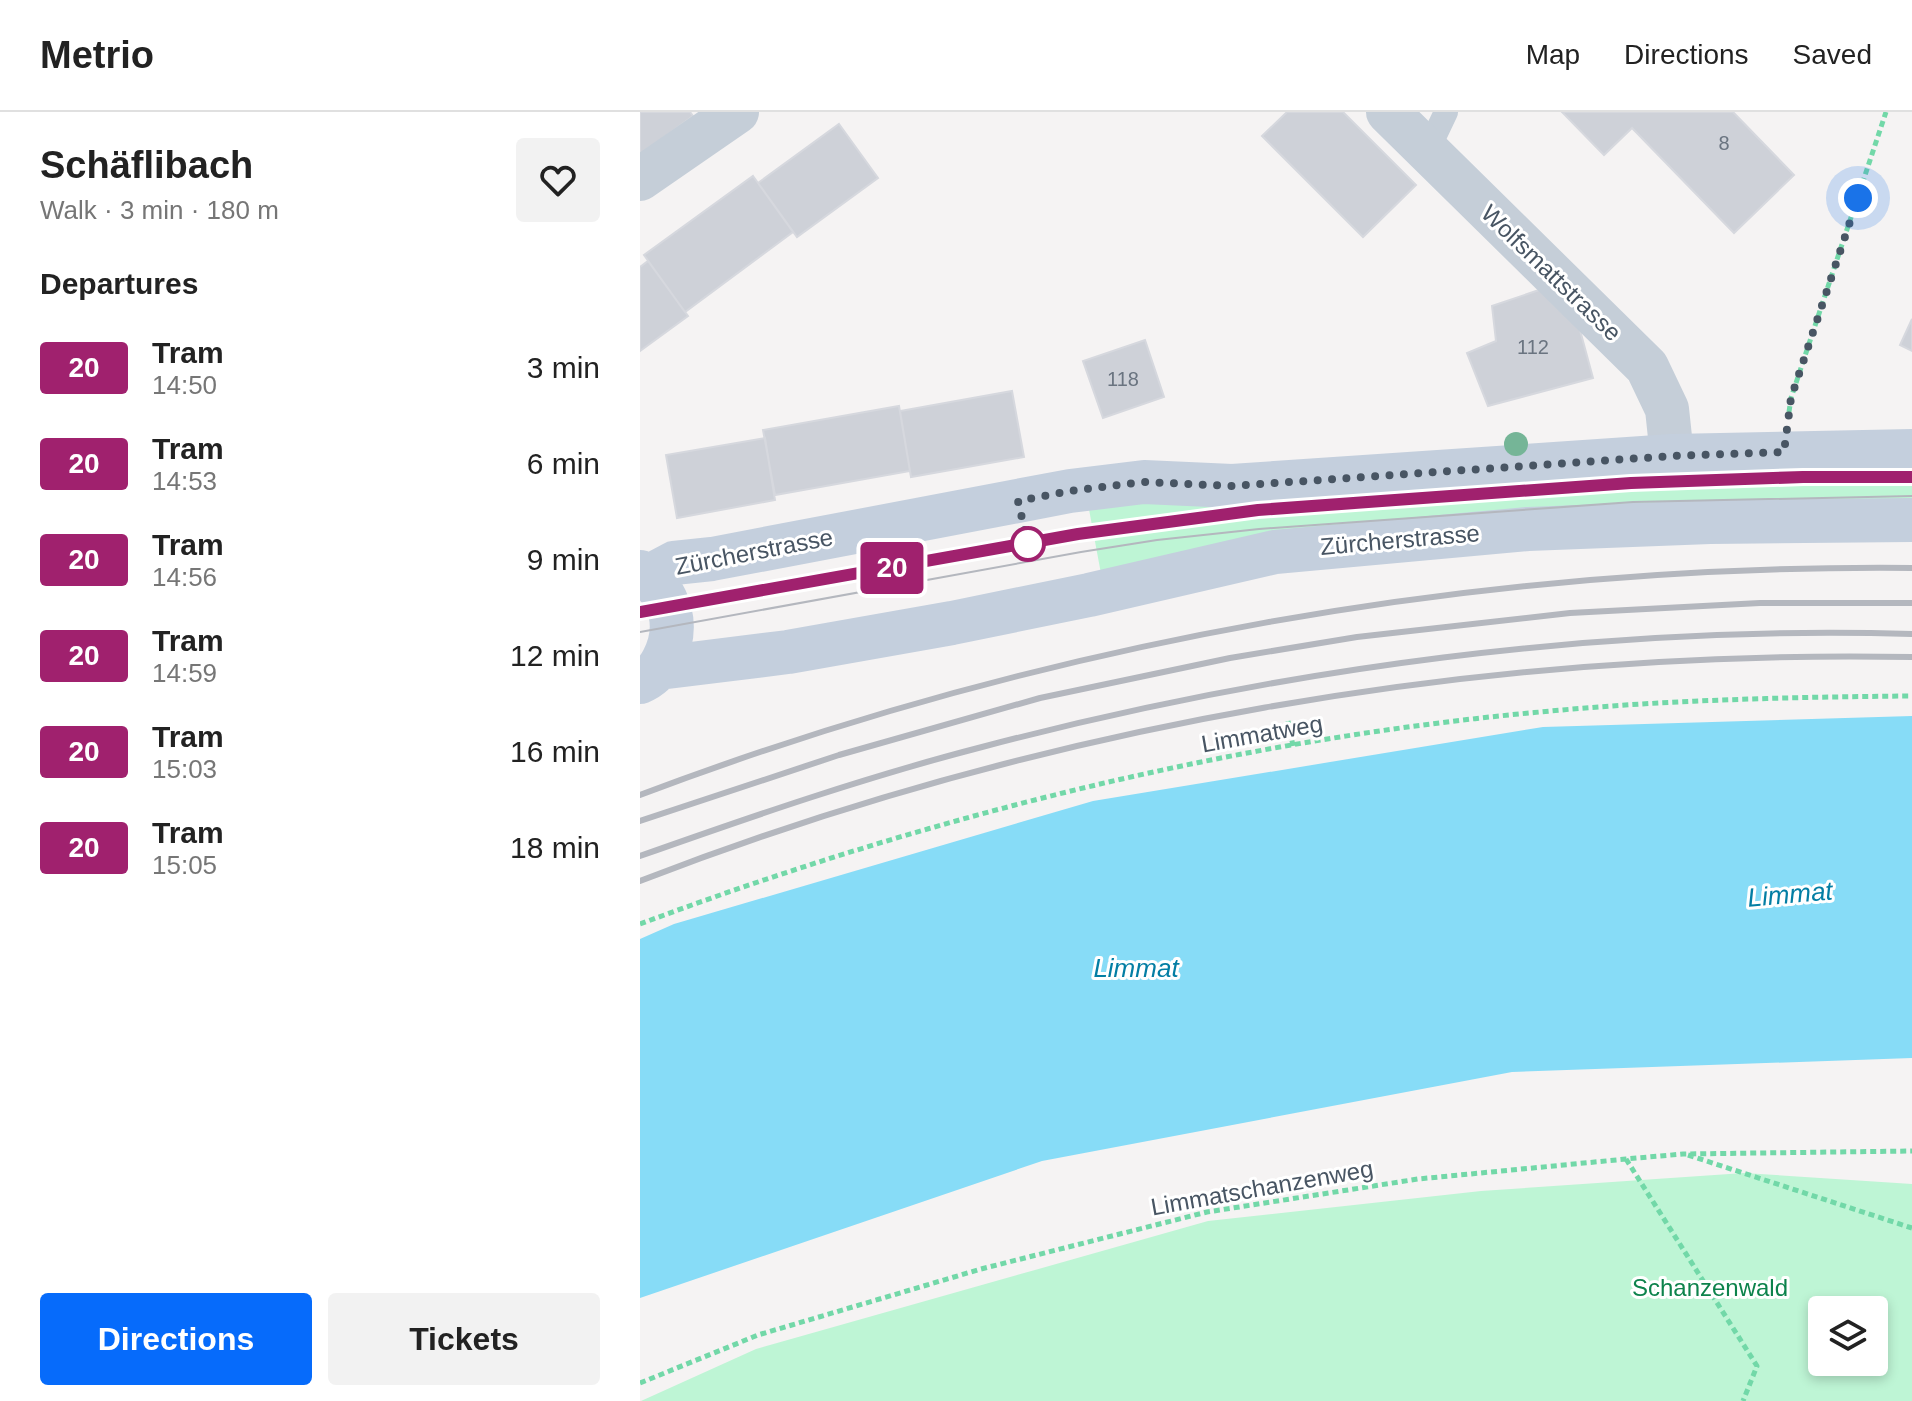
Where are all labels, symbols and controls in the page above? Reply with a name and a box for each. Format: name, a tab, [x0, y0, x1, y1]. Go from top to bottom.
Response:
text: Metrio	[40, 34, 154, 76]
text: Map	[1526, 39, 1580, 70]
text: Directions	[1624, 39, 1749, 70]
text: Saved	[1793, 39, 1872, 70]
house number: 8	[1718, 132, 1730, 154]
button: heart	[516, 138, 600, 222]
text: Schäflibach	[40, 144, 253, 186]
your location	[1838, 178, 1878, 218]
text: Walk · 3 min · 180 m	[40, 195, 279, 225]
street label: Wolfsmattstrasse	[1476, 199, 1627, 346]
text: Departures	[40, 267, 198, 300]
text: Tram	[152, 336, 224, 369]
house number: 112	[1517, 336, 1549, 358]
text: 3 min	[527, 351, 600, 384]
text: 20	[68, 352, 100, 383]
house number: 118	[1107, 368, 1139, 390]
text: 14:50	[152, 370, 217, 400]
text: Tram	[152, 432, 224, 465]
text: 6 min	[527, 447, 600, 480]
text: 20	[68, 448, 100, 479]
text: 14:53	[152, 466, 217, 496]
street label: Zürcherstrasse	[1319, 519, 1481, 560]
street label: Zürcherstrasse	[673, 523, 835, 580]
unlabelled marker	[1011, 527, 1045, 561]
text: Tram	[152, 528, 224, 561]
line badge: 20	[856, 542, 928, 594]
text: 9 min	[527, 543, 600, 576]
text: 20	[68, 544, 100, 575]
text: 20	[876, 552, 908, 583]
text: 14:56	[152, 562, 217, 592]
text: Tram	[152, 624, 224, 657]
text: 12 min	[510, 639, 600, 672]
text: 20	[68, 640, 100, 671]
text: 14:59	[152, 658, 217, 688]
street label: Limmatweg	[1199, 710, 1325, 757]
text: Tram	[152, 720, 224, 753]
text: 16 min	[510, 735, 600, 768]
text: 20	[68, 736, 100, 767]
text: 15:03	[152, 754, 217, 784]
text: Tram	[152, 816, 224, 849]
text: 18 min	[510, 831, 600, 864]
text: 20	[68, 832, 100, 863]
text: 15:05	[152, 850, 217, 880]
water label: Limmat	[1746, 875, 1836, 913]
water label: Limmat	[1093, 953, 1180, 983]
street label: Limmatschanzenweg	[1149, 1155, 1375, 1220]
park label: Schanzenwald	[1632, 1274, 1788, 1301]
button: Directions	[40, 1293, 312, 1385]
button: Tickets	[328, 1293, 600, 1385]
map controls	[1808, 1296, 1888, 1376]
button: layers	[1808, 1296, 1888, 1376]

